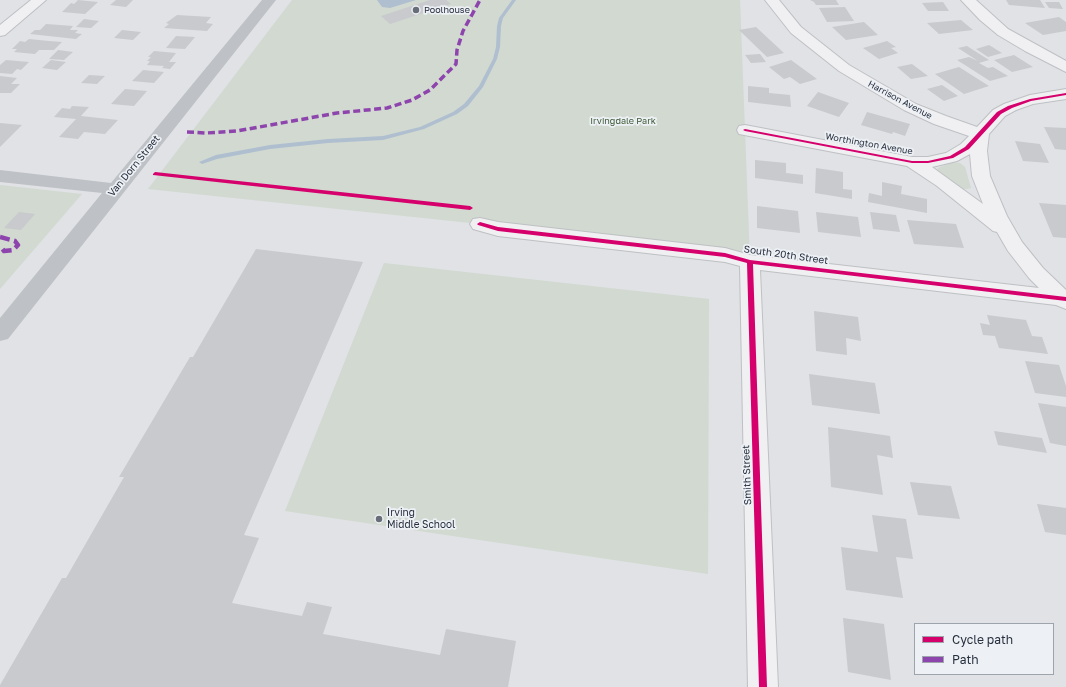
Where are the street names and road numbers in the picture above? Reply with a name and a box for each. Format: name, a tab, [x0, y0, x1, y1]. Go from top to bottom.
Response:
street label: Harrison Avenue	[866, 79, 934, 121]
street label: Worthington Avenue	[824, 131, 914, 157]
street label: Van Dorn Street	[106, 133, 162, 199]
street label: South 20th Street	[743, 243, 829, 267]
street label: Smith Street	[740, 445, 754, 505]

